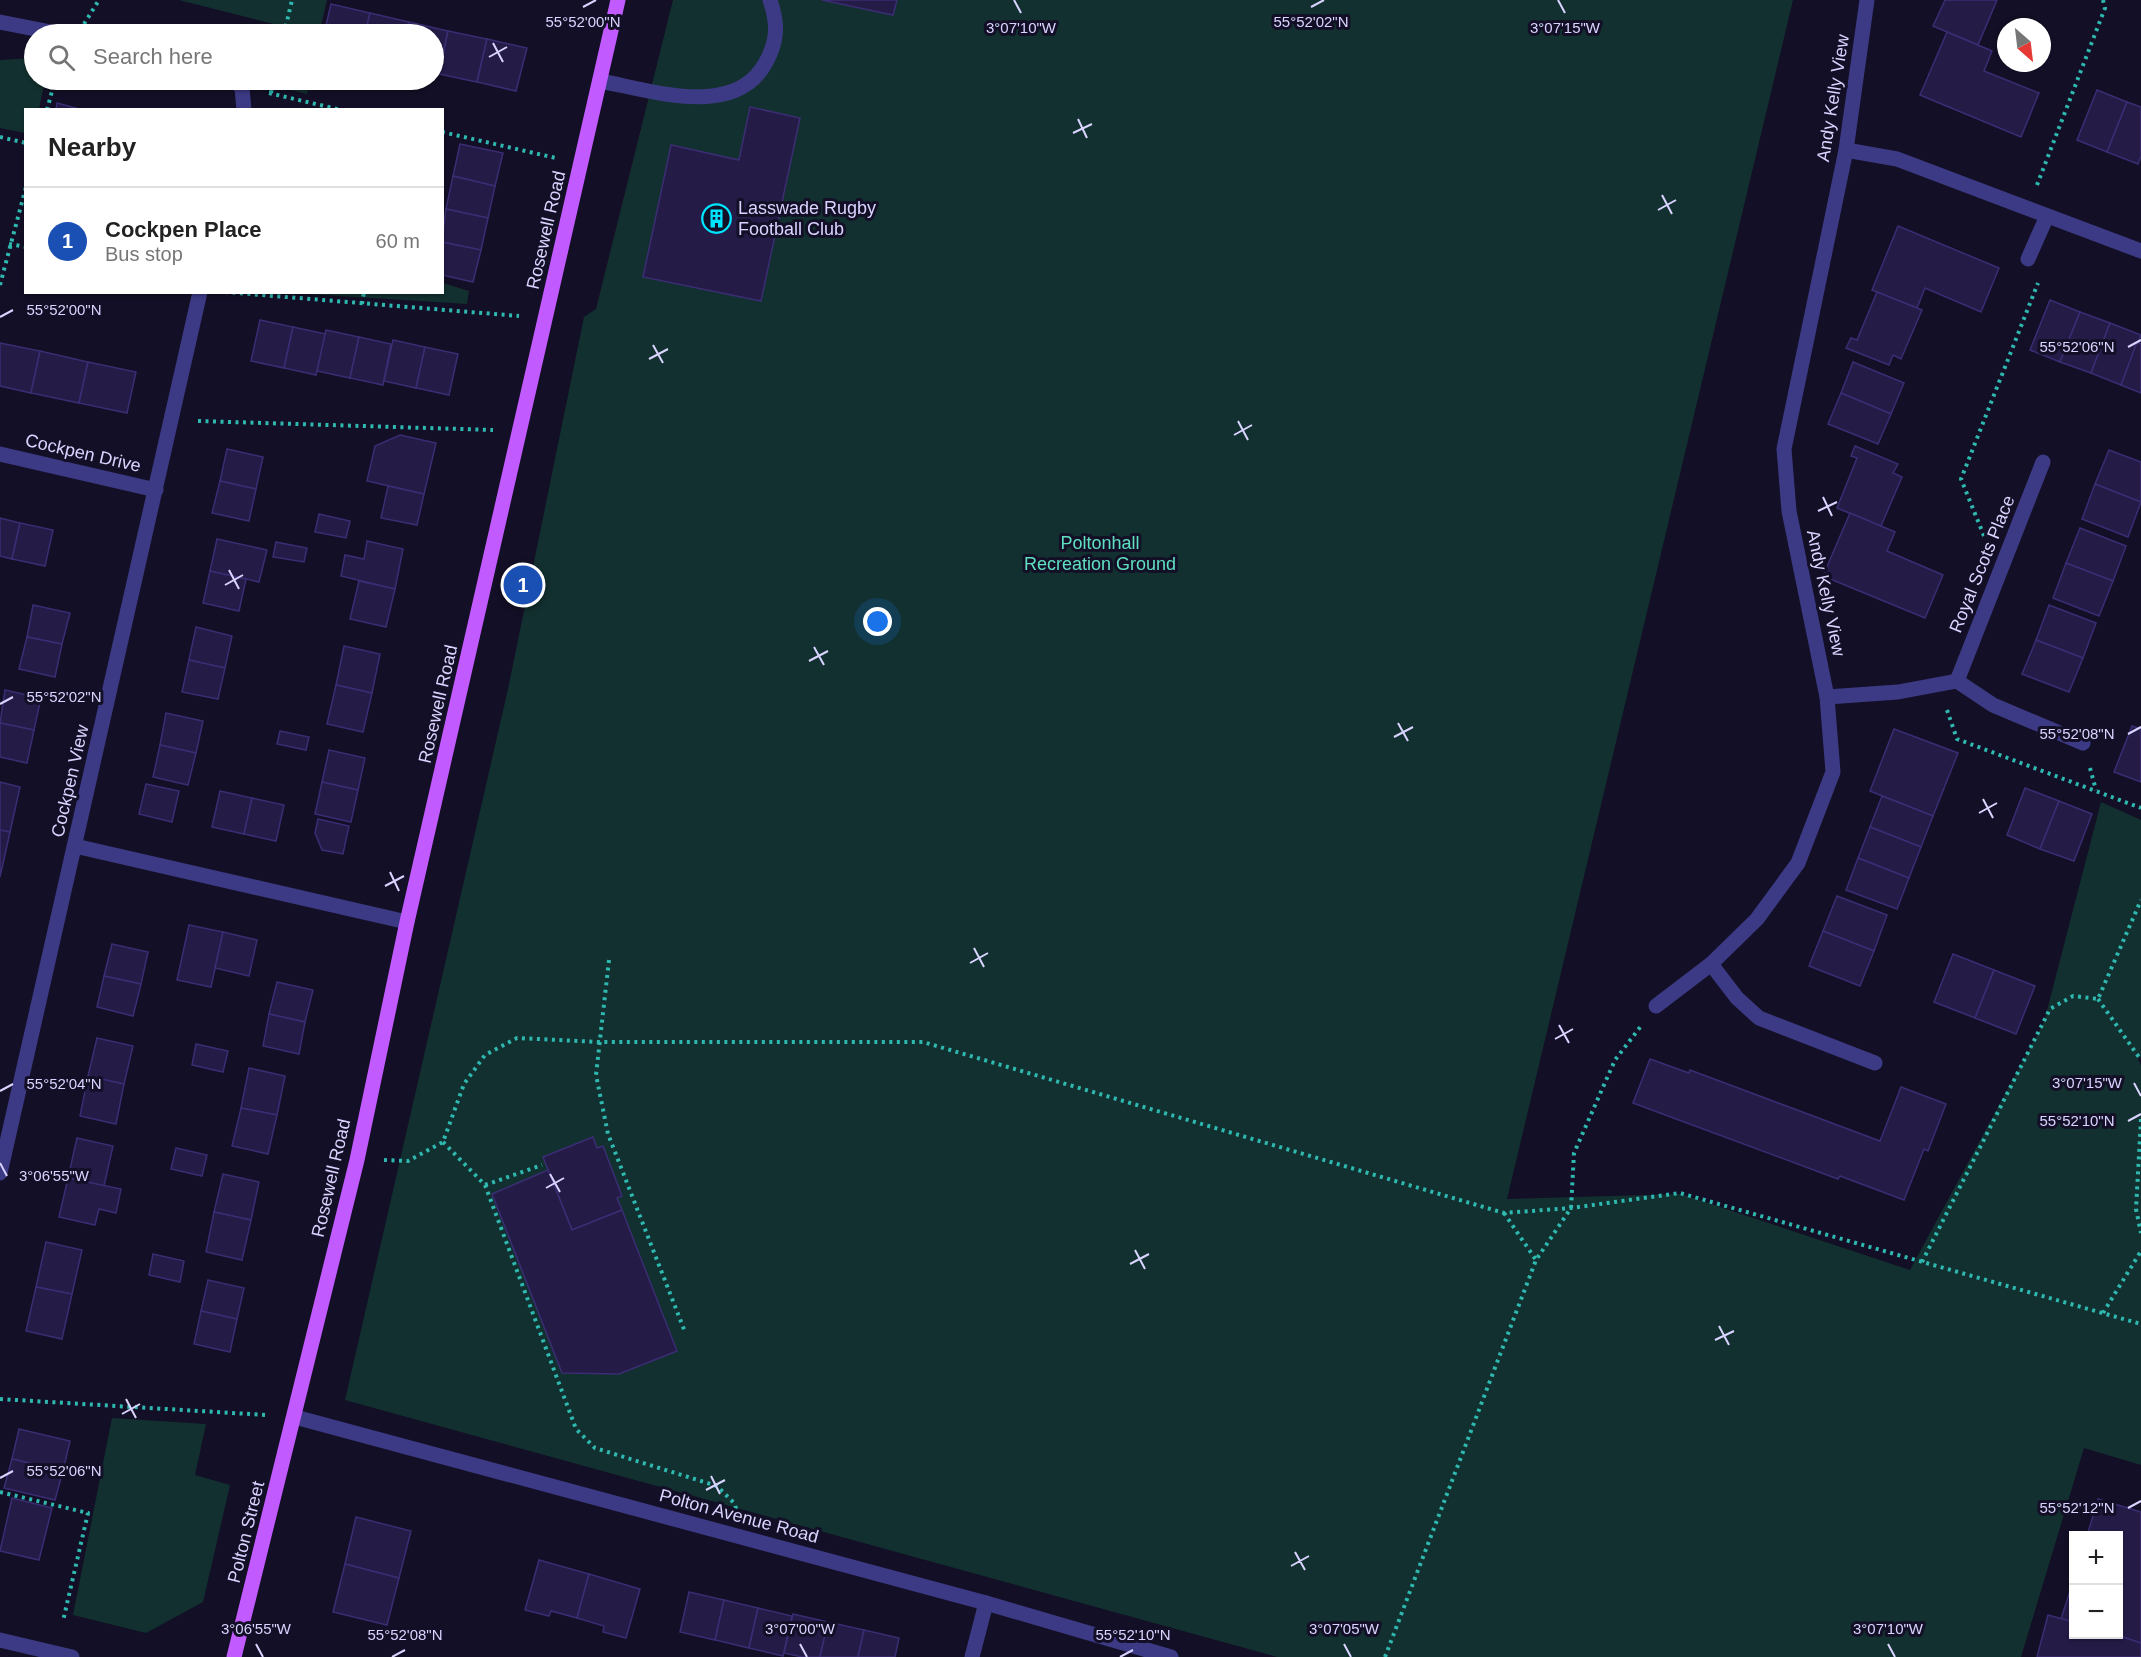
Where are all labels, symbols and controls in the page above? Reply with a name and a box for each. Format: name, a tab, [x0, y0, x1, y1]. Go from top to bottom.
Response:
text: 55°52'00"N	[545, 13, 621, 30]
text: 55°52'02"N	[1273, 13, 1349, 30]
north arrow	[1997, 18, 2051, 72]
text: 3°07'10"W	[986, 19, 1057, 36]
text: 3°07'15"W	[1530, 19, 1601, 36]
search box	[24, 24, 444, 90]
street label: Andy Kelly View	[1813, 32, 1853, 163]
icon: search	[45, 41, 78, 74]
text: Search here	[93, 44, 213, 69]
text: Nearby	[48, 132, 136, 162]
street label: Rosewell Road	[523, 169, 569, 291]
place label: Lasswade Rugby Football Club	[738, 198, 876, 239]
building icon: Lasswade Rugby Football Club	[701, 202, 733, 234]
text: Cockpen Place	[105, 217, 262, 242]
text: 1	[62, 230, 73, 252]
text: 60 m	[376, 230, 420, 252]
text: Bus stop	[105, 243, 183, 265]
text: 55°52'00"N	[26, 301, 102, 318]
text: 55°52'06"N	[2039, 338, 2115, 355]
street label: Cockpen Drive	[23, 430, 143, 476]
street label: Royal Scots Place	[1945, 493, 2019, 635]
street label: Andy Kelly View	[1803, 528, 1849, 659]
park label: Poltonhall Recreation Ground	[1024, 533, 1176, 574]
pin: 1	[504, 562, 542, 608]
your location	[863, 607, 892, 636]
street label: Rosewell Road	[415, 643, 461, 765]
text: 55°52'02"N	[26, 688, 102, 705]
street label: Cockpen View	[47, 722, 93, 839]
text: 55°52'08"N	[2039, 725, 2115, 742]
text: 3°07'15"W	[2052, 1074, 2123, 1091]
text: 55°52'04"N	[26, 1075, 102, 1092]
text: 55°52'10"N	[2039, 1112, 2115, 1129]
street label: Rosewell Road	[308, 1117, 354, 1239]
text: 3°06'55"W	[19, 1167, 90, 1184]
text: 55°52'06"N	[26, 1462, 102, 1479]
street label: Polton Street	[224, 1479, 268, 1585]
street label: Polton Avenue Road	[657, 1485, 821, 1547]
text: 55°52'12"N	[2039, 1499, 2115, 1516]
map controls	[2069, 1531, 2123, 1639]
button: +	[2069, 1531, 2123, 1585]
button: −	[2069, 1585, 2123, 1639]
text: 3°06'55"W	[221, 1620, 292, 1637]
text: 3°07'00"W	[765, 1620, 836, 1637]
text: 3°07'05"W	[1309, 1620, 1380, 1637]
text: 3°07'10"W	[1853, 1620, 1924, 1637]
text: 55°52'08"N	[367, 1626, 443, 1643]
text: 55°52'10"N	[1095, 1626, 1171, 1643]

